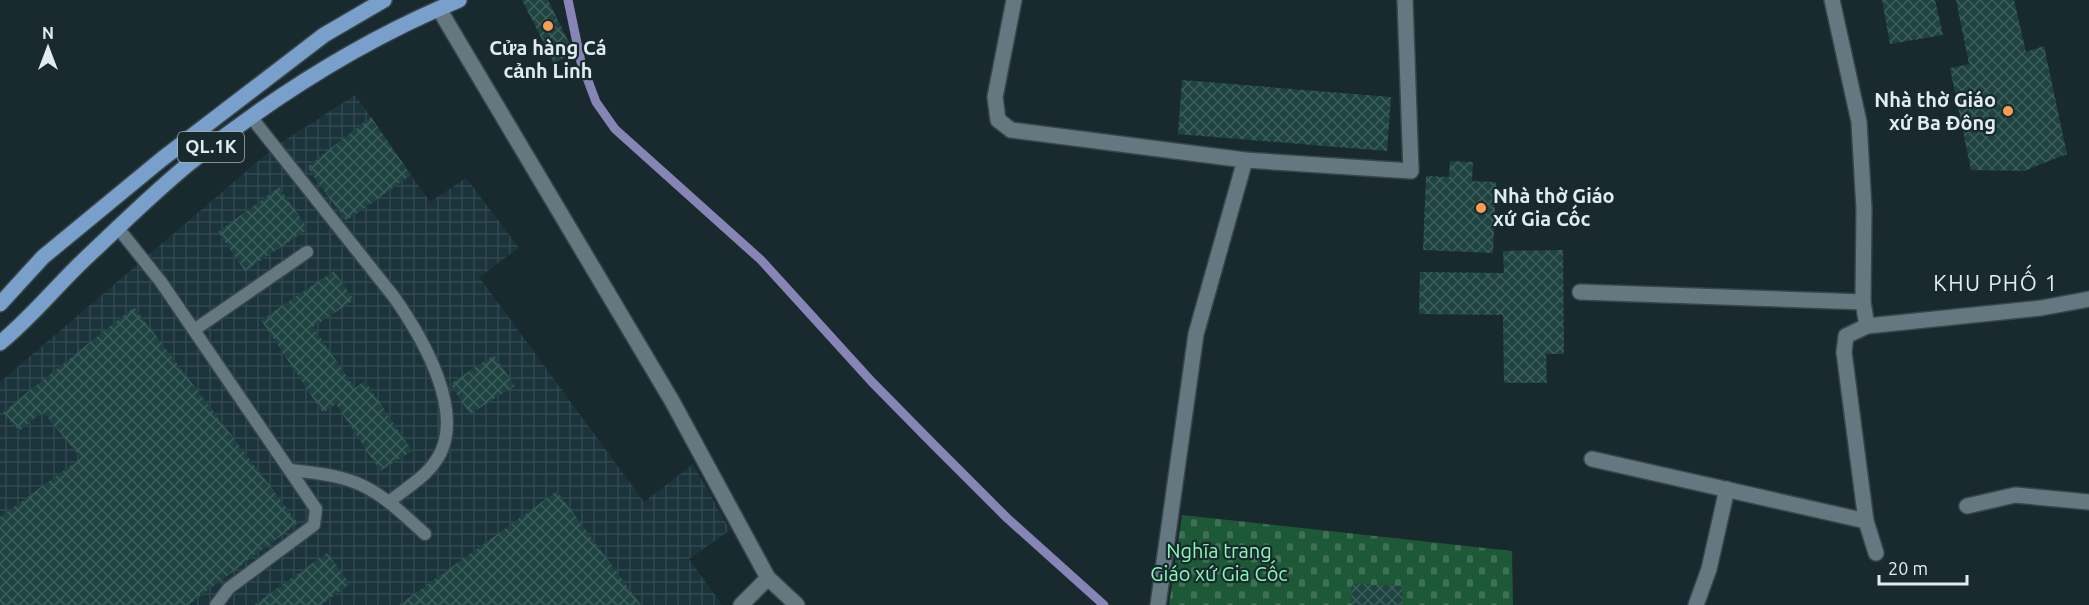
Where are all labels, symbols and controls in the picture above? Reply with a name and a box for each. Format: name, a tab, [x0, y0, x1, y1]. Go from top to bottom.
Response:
north arrow	[18, 18, 78, 78]
marker: Cửa hàng Cá cảnh Linh	[541, 19, 555, 33]
text: N	[42, 24, 54, 42]
place label: Cửa hàng Cá cảnh Linh	[489, 36, 607, 82]
place label: Nhà thờ Giáo xứ Ba Đông	[1874, 88, 1996, 134]
marker: Nhà thờ Giáo xứ Ba Đông	[2001, 104, 2015, 118]
road number: QL.1K	[178, 132, 244, 162]
place label: Nhà thờ Giáo xứ Gia Cốc	[1493, 184, 1615, 230]
marker: Nhà thờ Giáo xứ Gia Cốc	[1474, 201, 1488, 215]
district label: KHU PHỐ 1	[1933, 264, 2059, 295]
park label: Nghĩa trang Giáo xứ Gia Cốc	[1150, 539, 1288, 585]
scale bar	[1879, 548, 1968, 586]
text: 20 m	[1888, 558, 1928, 578]

